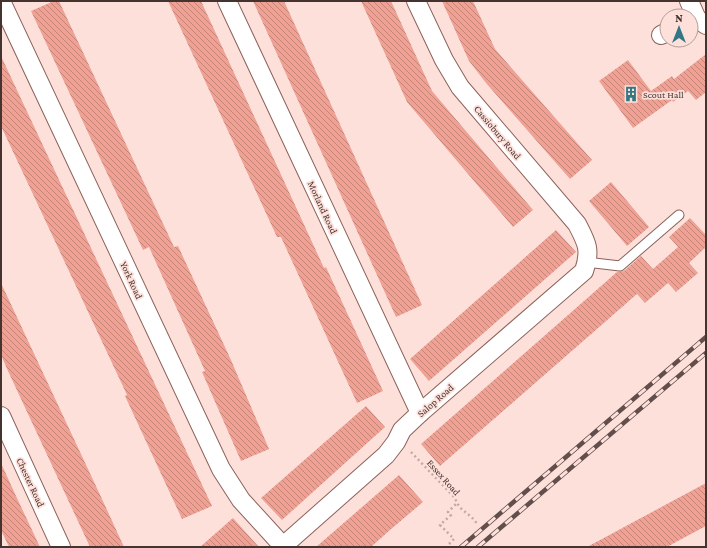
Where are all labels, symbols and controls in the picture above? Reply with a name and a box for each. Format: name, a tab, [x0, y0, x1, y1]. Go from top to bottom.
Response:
north arrow	[659, 8, 699, 48]
text: N	[675, 12, 683, 24]
building icon: Scout Hall	[622, 85, 640, 103]
place label: Scout Hall	[643, 89, 684, 100]
street label: Cassiobury Road	[472, 103, 524, 162]
street label: Morland Road	[306, 179, 340, 236]
street label: York Road	[118, 260, 145, 301]
street label: Salop Road	[415, 381, 456, 419]
street label: Chester Road	[14, 456, 47, 509]
street label: Essex Road	[425, 457, 463, 498]

